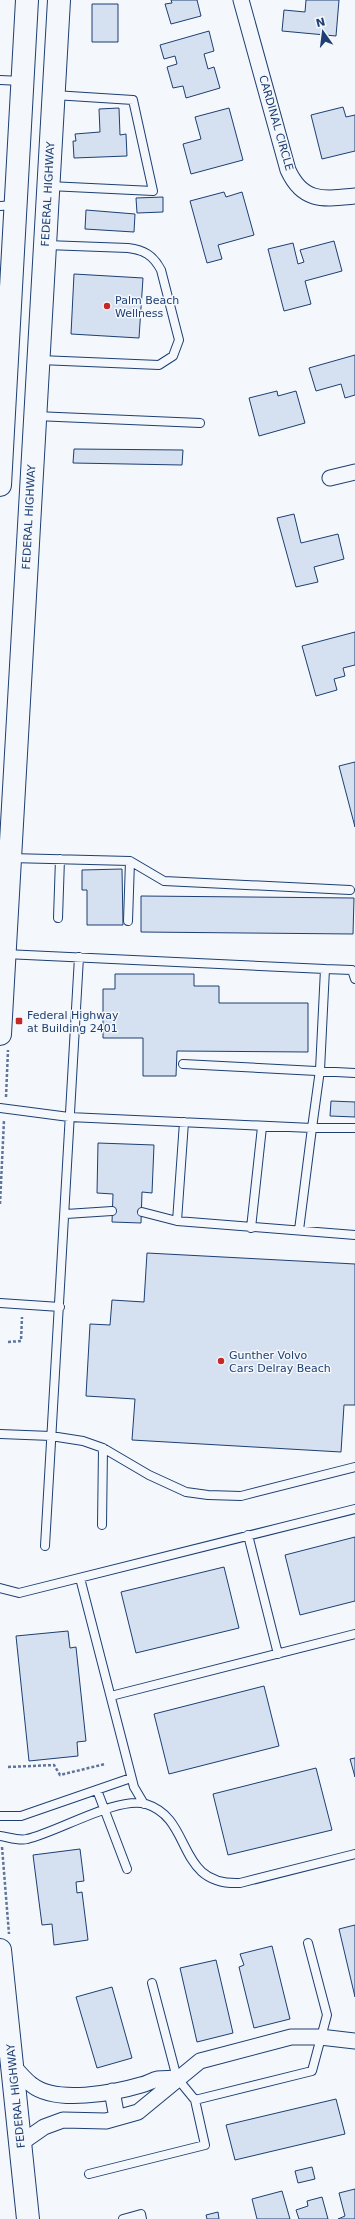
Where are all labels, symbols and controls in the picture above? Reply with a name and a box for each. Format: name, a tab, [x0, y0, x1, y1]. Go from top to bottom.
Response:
north arrow	[303, 12, 343, 52]
text: N	[315, 15, 327, 30]
street label: CARDINAL CIRCLE	[256, 74, 296, 172]
street label: FEDERAL HIGHWAY	[39, 141, 57, 247]
place label: Palm Beach Wellness	[115, 294, 179, 320]
marker: Palm Beach Wellness	[102, 301, 112, 311]
street label: FEDERAL HIGHWAY	[20, 464, 38, 570]
place label: Federal Highway at Building 2401	[27, 1009, 119, 1035]
marker: Federal Highway at Building 2401	[14, 1016, 24, 1026]
place label: Gunther Volvo Cars Delray Beach	[229, 1349, 331, 1375]
marker: Gunther Volvo Cars Delray Beach	[216, 1356, 226, 1366]
street label: FEDERAL HIGHWAY	[4, 2043, 28, 2149]

